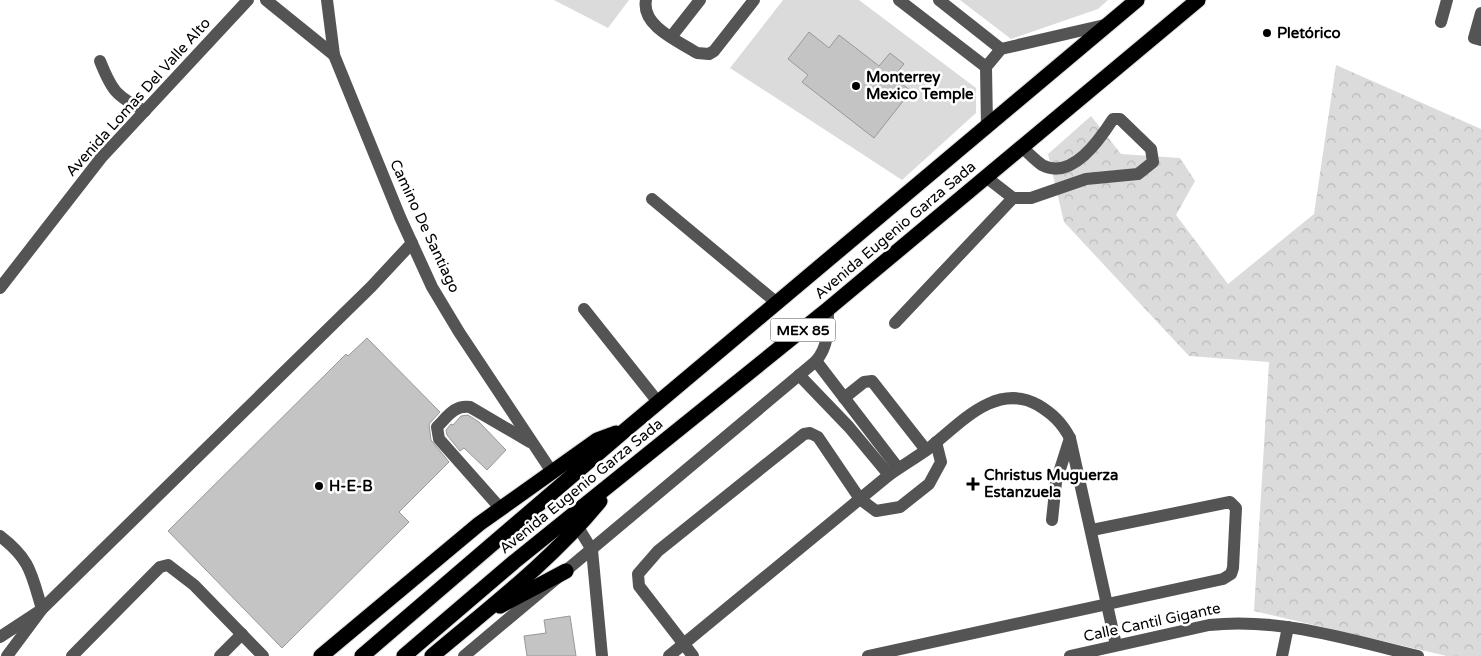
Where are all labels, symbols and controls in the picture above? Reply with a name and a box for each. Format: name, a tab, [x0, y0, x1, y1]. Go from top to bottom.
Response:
street label: Avenida Lomas Del Valle Alto	[62, 14, 214, 180]
place label: Pletórico	[1277, 24, 1341, 42]
marker: Pletórico	[1261, 27, 1273, 39]
place label: Monterrey Mexico Temple	[866, 68, 974, 104]
marker: Monterrey Mexico Temple	[850, 80, 862, 92]
street label: Camino De Santiago	[386, 156, 464, 296]
street label: Avenida Eugenio Garza Sada	[811, 157, 979, 303]
road number: MEX 85	[770, 318, 836, 342]
street label: Avenida Eugenio Garza Sada	[496, 415, 666, 557]
place label: Christus Muguerza Estanzuela	[984, 466, 1118, 501]
place label: H-E-B	[329, 477, 373, 495]
marker: Christus Muguerza Estanzuela	[966, 477, 980, 491]
marker: H-E-B	[313, 480, 325, 492]
street label: Calle Cantil Gigante	[1082, 599, 1222, 645]

